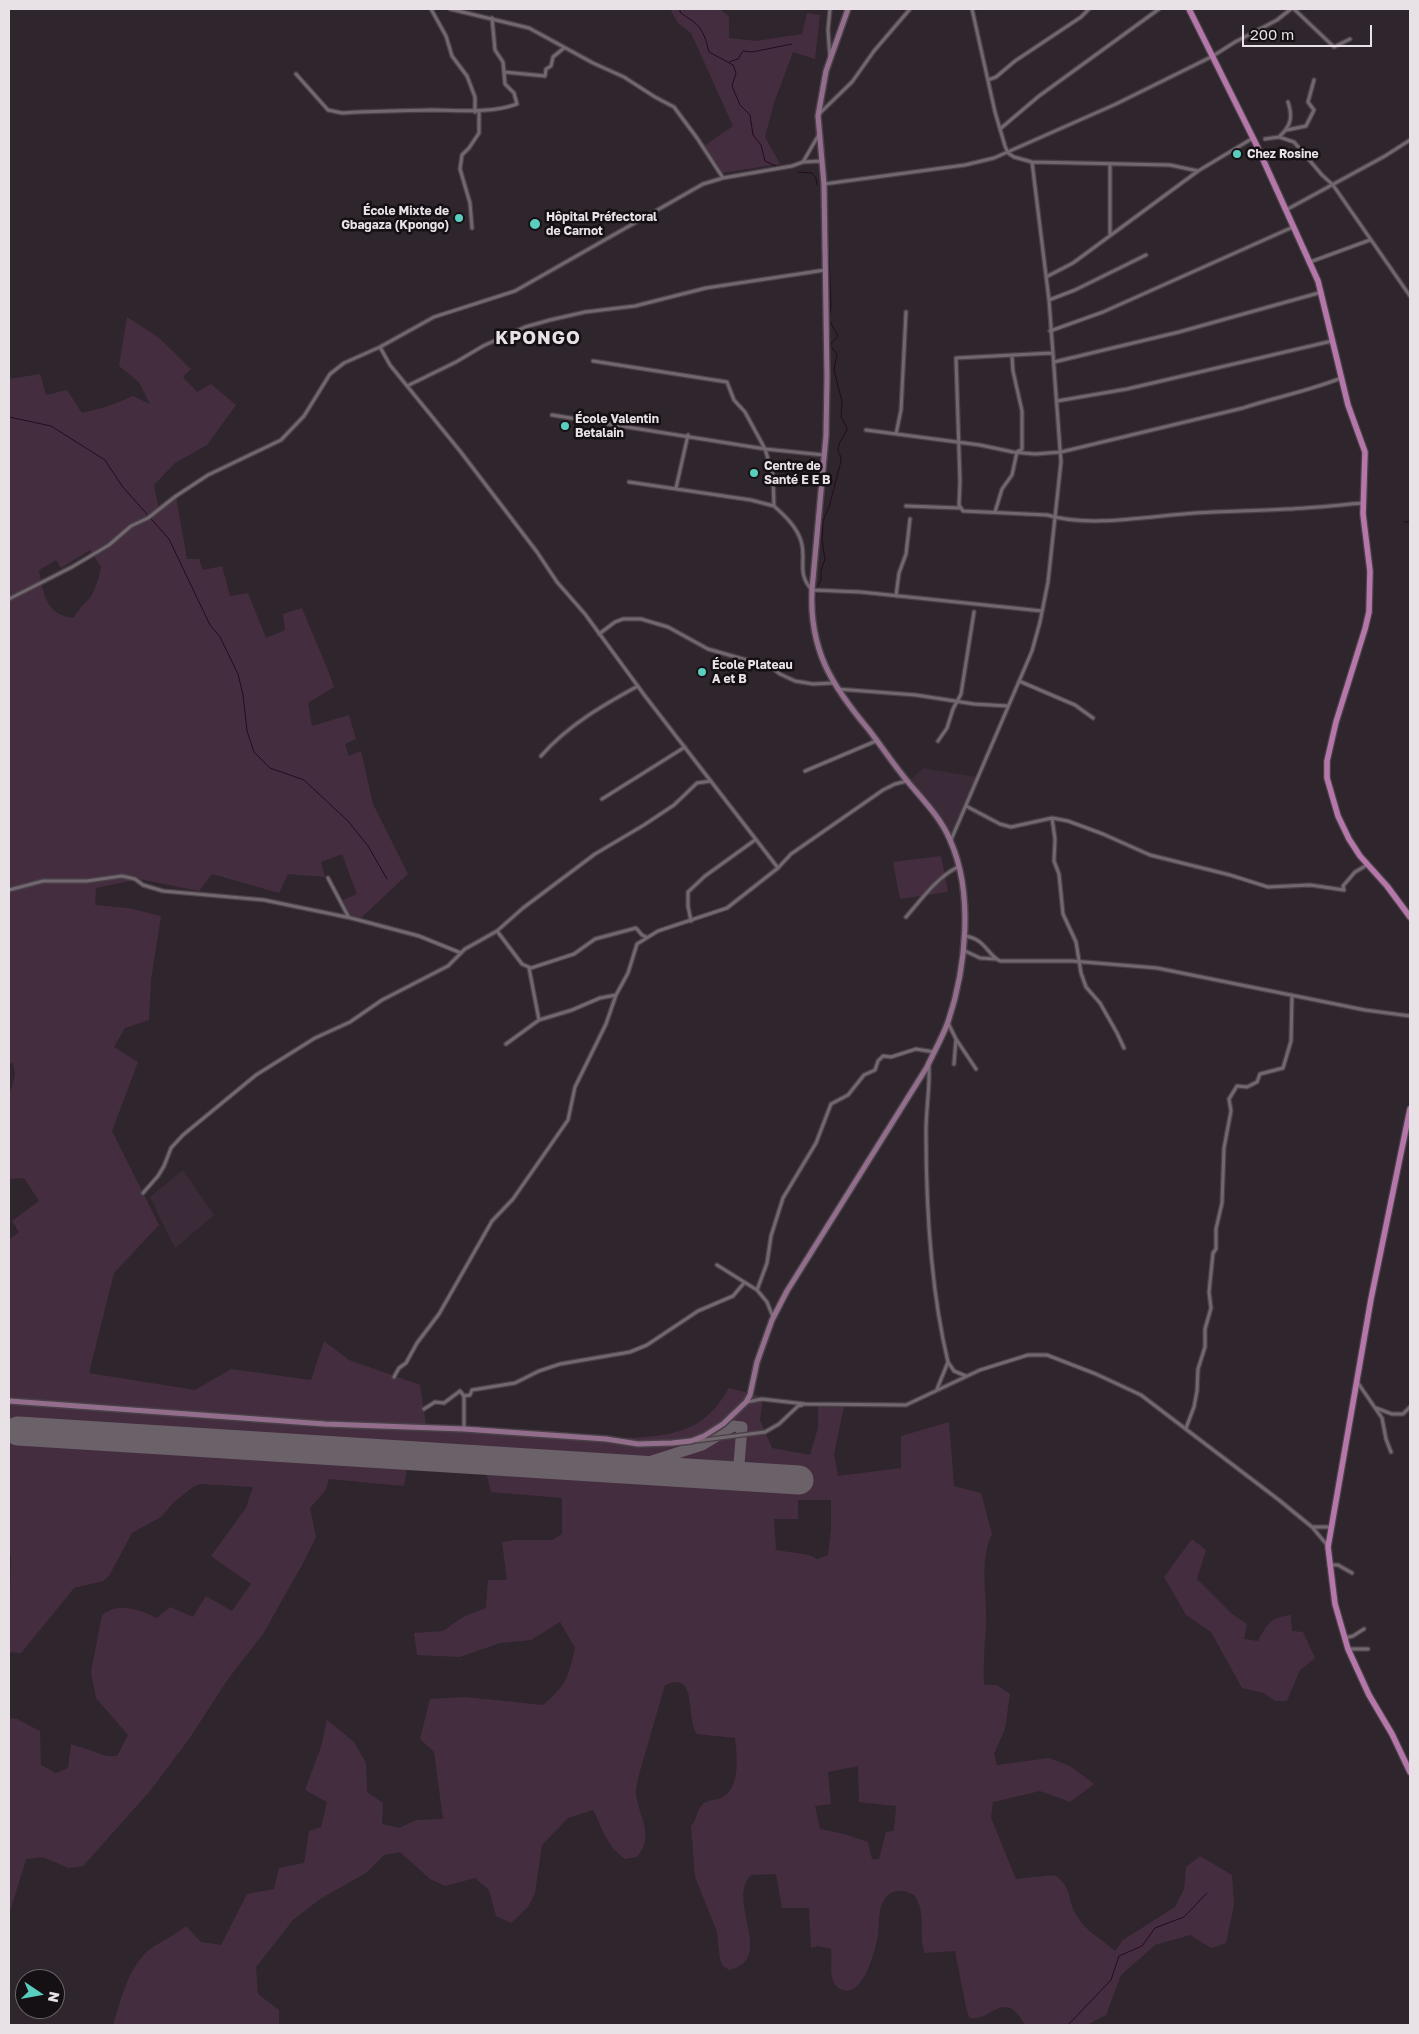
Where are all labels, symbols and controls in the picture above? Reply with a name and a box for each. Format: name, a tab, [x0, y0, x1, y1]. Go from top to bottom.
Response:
scale bar	[1244, 15, 1374, 47]
text: 200 m	[1250, 25, 1294, 43]
place label: Chez Rosine	[1247, 147, 1319, 161]
marker: Chez Rosine	[1231, 148, 1243, 160]
place label: École Mixte de Gbagaza (Kpongo)	[341, 204, 449, 232]
place label: Hôpital Préfectoral de Carnot	[546, 210, 657, 238]
marker: École Mixte de Gbagaza (Kpongo)	[453, 212, 465, 224]
marker: Hôpital Préfectoral de Carnot	[528, 217, 542, 231]
district label: KPONGO	[494, 327, 582, 349]
place label: École Valentin Betalain	[575, 412, 659, 440]
marker: École Valentin Betalain	[559, 420, 571, 432]
place label: Centre de Santé E E B	[764, 459, 831, 487]
marker: Centre de Santé E E B	[748, 467, 760, 479]
place label: École Plateau A et B	[712, 658, 793, 686]
marker: École Plateau A et B	[696, 666, 708, 678]
north arrow	[15, 1969, 65, 2019]
text: N	[45, 1990, 64, 2004]

